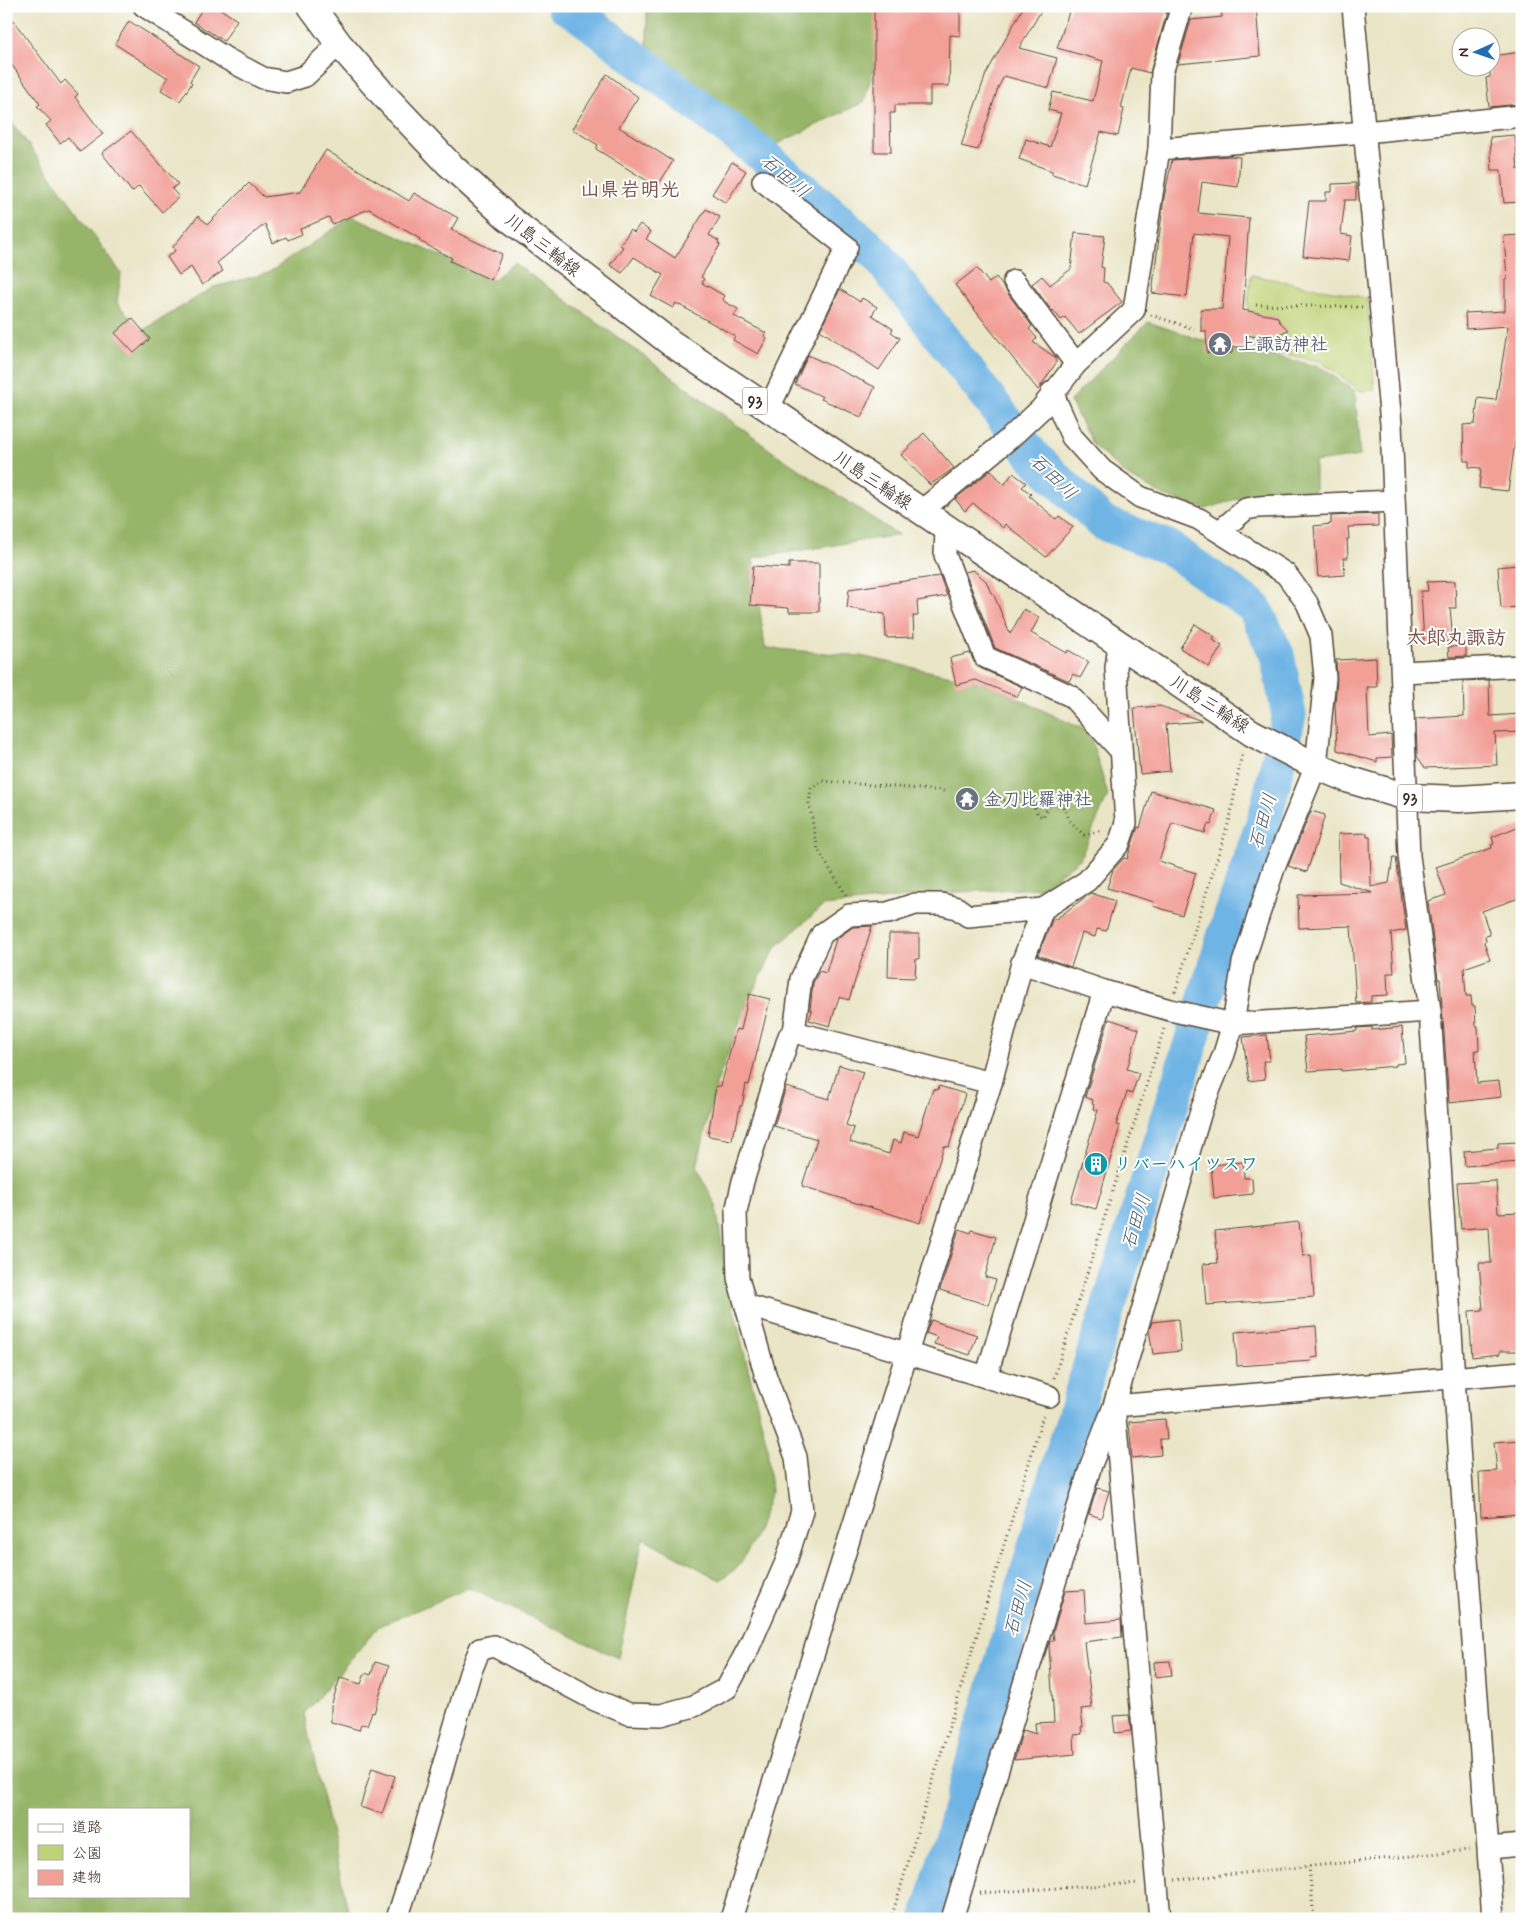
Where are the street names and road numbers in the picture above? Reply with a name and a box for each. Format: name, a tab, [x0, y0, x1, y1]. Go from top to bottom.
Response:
street label: 川島三輪線	[500, 209, 585, 283]
road number: 93	[742, 388, 768, 414]
street label: 川島三輪線	[828, 446, 916, 516]
street label: 川島三輪線	[1165, 670, 1254, 739]
road number: 93	[1398, 784, 1422, 811]

